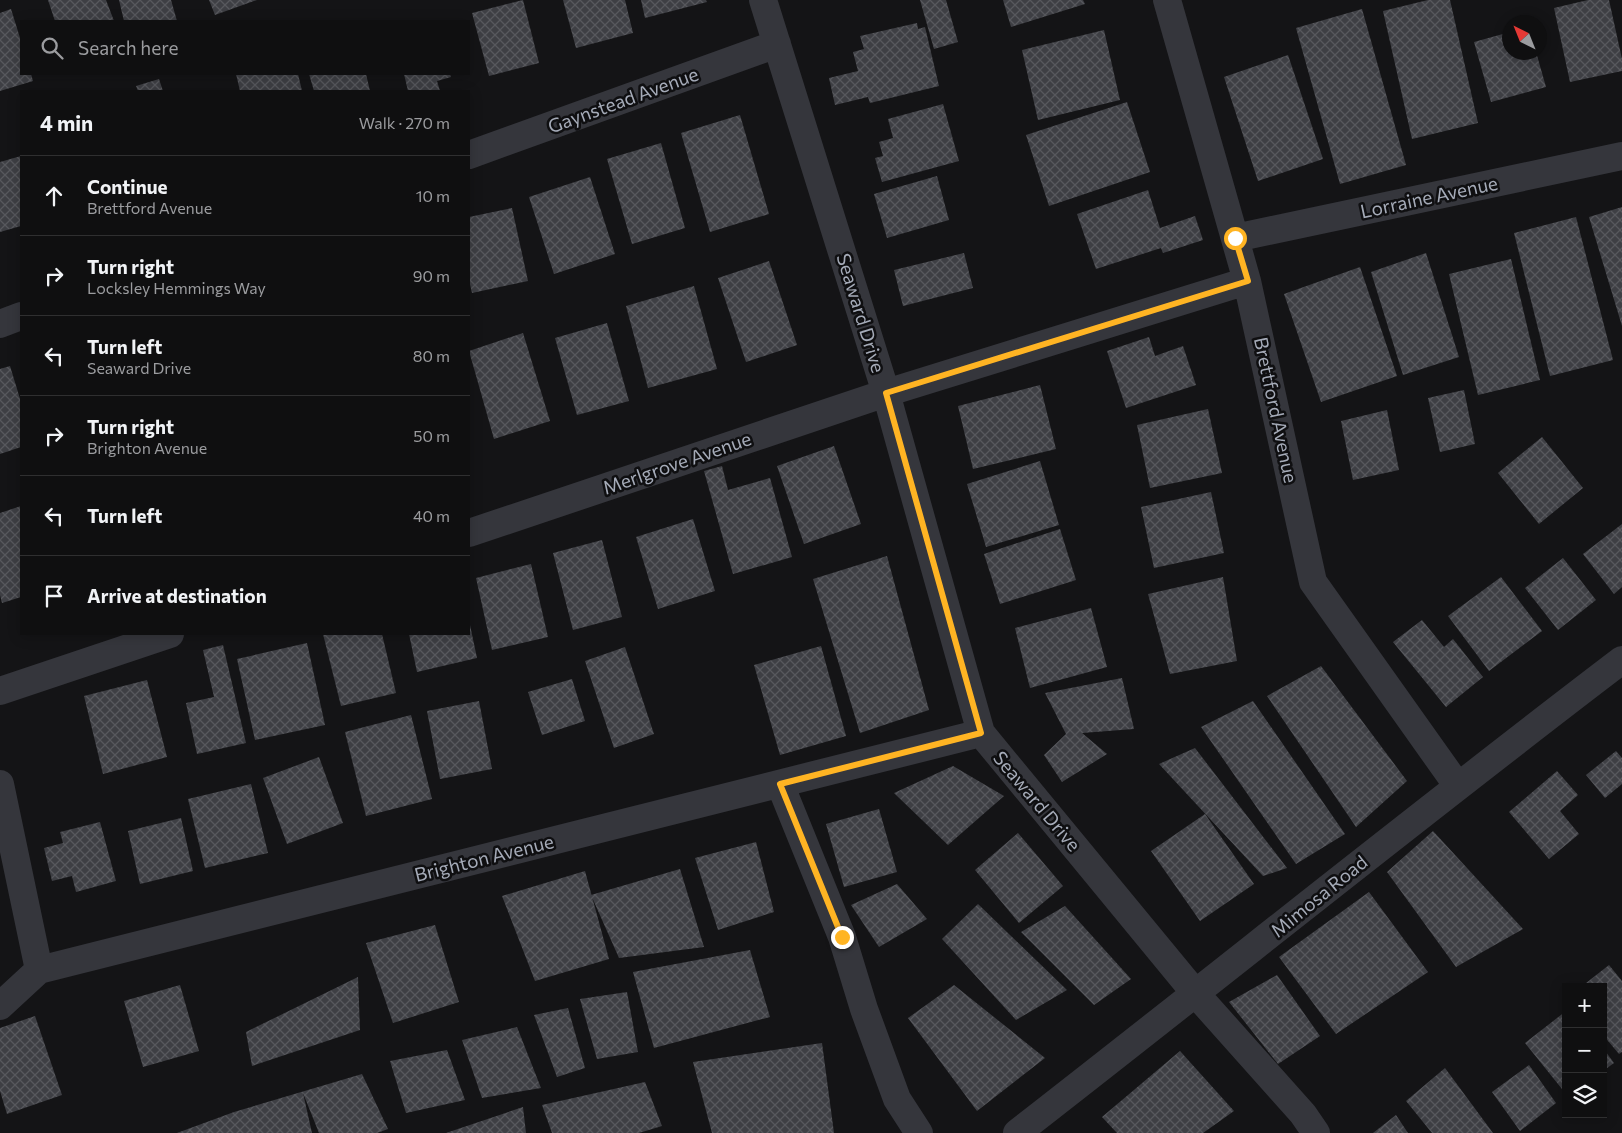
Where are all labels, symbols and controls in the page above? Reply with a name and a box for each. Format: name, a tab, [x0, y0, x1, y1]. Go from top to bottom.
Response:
north arrow	[1502, 15, 1547, 60]
search box	[20, 20, 470, 75]
icon: search	[38, 34, 66, 62]
text: Search here	[78, 36, 178, 59]
street label: Gaynstead Avenue	[544, 62, 701, 137]
text: 4 min	[40, 110, 93, 135]
text: Walk · 270 m	[359, 113, 450, 132]
street label: Lorraine Avenue	[1358, 171, 1500, 222]
text: Continue	[87, 175, 167, 198]
icon: ahead	[40, 182, 68, 210]
text: 10 m	[416, 186, 450, 205]
text: Brettford Avenue	[87, 198, 212, 217]
route start	[1224, 227, 1247, 250]
street label: Seaward Drive	[832, 250, 891, 375]
text: Turn right	[87, 255, 174, 278]
icon: right	[40, 262, 68, 290]
text: 90 m	[413, 266, 450, 285]
text: Locksley Hemmings Way	[87, 278, 266, 297]
text: Turn left	[87, 335, 162, 358]
street label: Brettford Avenue	[1250, 335, 1303, 485]
icon: left	[40, 342, 68, 370]
text: 80 m	[413, 346, 450, 365]
text: Seaward Drive	[87, 358, 191, 377]
text: Turn right	[87, 415, 174, 438]
icon: right	[40, 422, 68, 450]
text: 50 m	[413, 426, 450, 445]
street label: Merlgrove Avenue	[600, 426, 754, 499]
text: Brighton Avenue	[87, 438, 207, 457]
icon: left	[40, 502, 68, 530]
text: Turn left	[87, 504, 162, 527]
text: 40 m	[413, 506, 450, 525]
icon: arrive	[40, 582, 68, 610]
text: Arrive at destination	[87, 584, 267, 607]
street label: Seaward Drive	[989, 746, 1086, 855]
street label: Brighton Avenue	[412, 829, 556, 886]
street label: Mimosa Road	[1266, 850, 1372, 941]
route end	[831, 926, 854, 949]
map controls	[1562, 983, 1607, 1118]
button: +	[1562, 983, 1607, 1028]
button: −	[1562, 1028, 1607, 1073]
button: layers	[1562, 1073, 1607, 1118]

